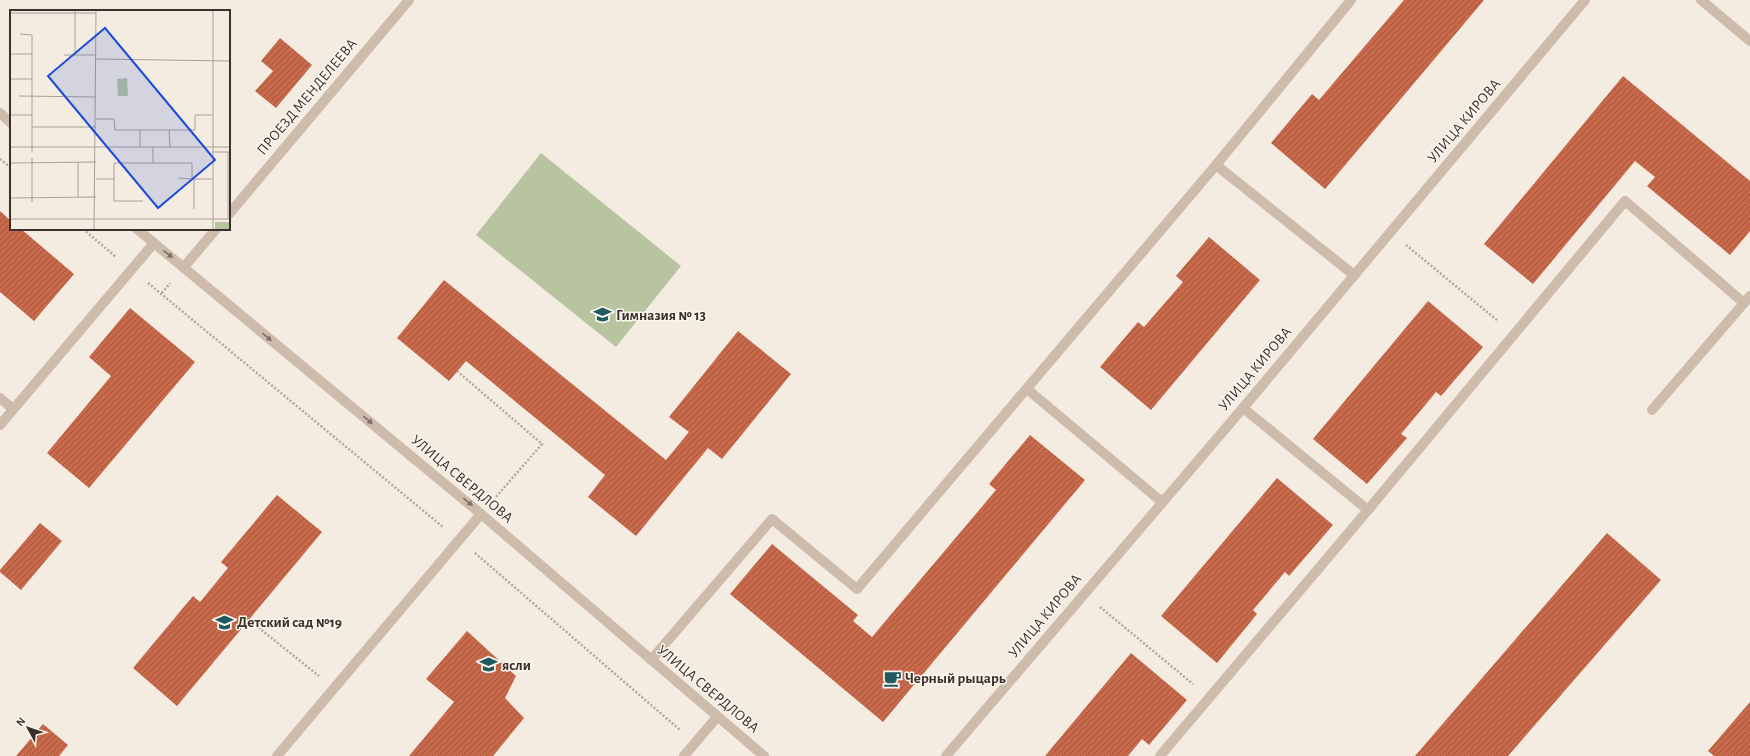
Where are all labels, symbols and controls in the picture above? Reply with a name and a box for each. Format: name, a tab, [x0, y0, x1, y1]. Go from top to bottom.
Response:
inset map	[10, 10, 230, 230]
street label: ПРОЕЗД МЕНДЕЛЕЕВА	[254, 36, 360, 158]
street label: УЛИЦА КИРОВА	[1425, 76, 1503, 166]
one-way arrow	[162, 249, 173, 258]
school or university icon: Гимназия № 13	[593, 305, 613, 325]
place label: Гимназия № 13	[616, 308, 706, 323]
street label: УЛИЦА КИРОВА	[1216, 324, 1294, 414]
one-way arrow	[262, 333, 273, 341]
one-way arrow	[362, 415, 373, 424]
street label: УЛИЦА СВЕРДЛОВА	[408, 432, 516, 526]
one-way arrow	[462, 498, 473, 507]
street label: УЛИЦА КИРОВА	[1006, 571, 1084, 661]
school or university icon: Детский сад №19	[214, 612, 234, 632]
place label: Детский сад №19	[237, 615, 342, 630]
street label: УЛИЦА СВЕРДЛОВА	[654, 642, 762, 736]
school or university icon: ясли	[479, 655, 499, 675]
place label: ясли	[502, 658, 531, 673]
cafe icon: Черный рыцарь	[882, 668, 902, 688]
place label: Черный рыцарь	[905, 671, 1006, 686]
north arrow	[8, 708, 48, 748]
text: N	[14, 715, 27, 728]

